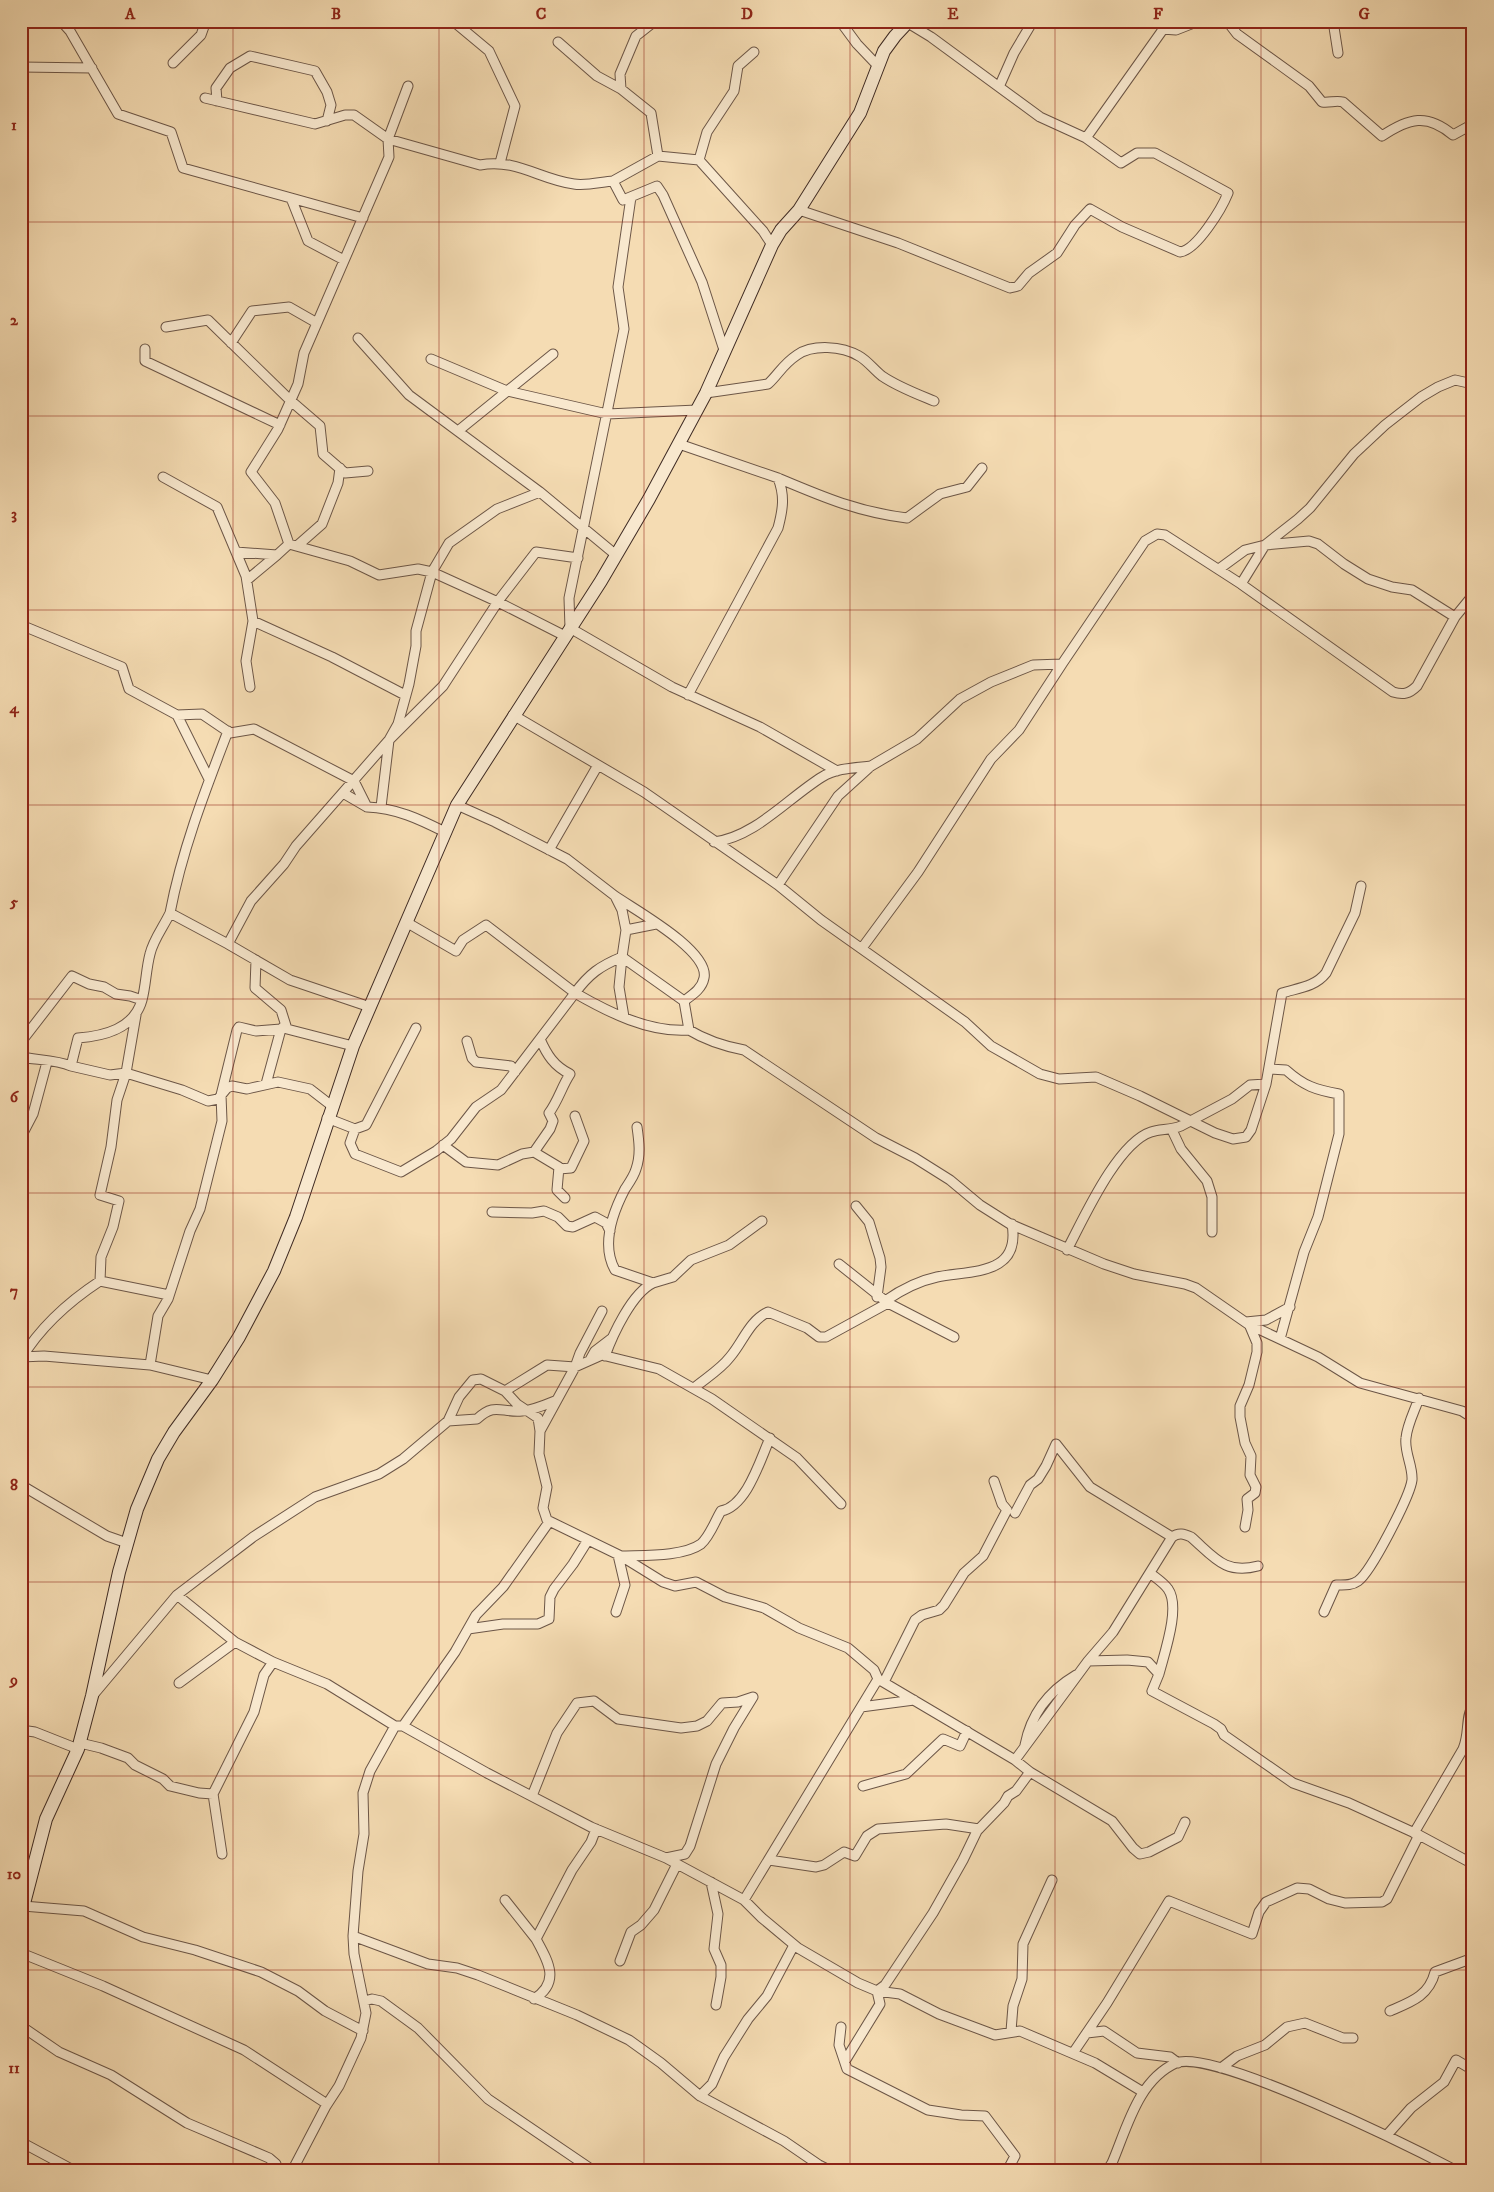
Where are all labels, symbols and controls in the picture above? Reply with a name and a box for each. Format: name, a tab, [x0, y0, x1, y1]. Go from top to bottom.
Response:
text: A	[124, 4, 136, 24]
text: B	[331, 4, 341, 24]
text: C	[536, 4, 546, 24]
text: D	[741, 4, 753, 24]
text: E	[947, 4, 959, 24]
text: F	[1153, 4, 1163, 24]
text: G	[1358, 4, 1370, 24]
text: 1	[11, 115, 17, 135]
text: 2	[10, 310, 19, 330]
text: 3	[11, 504, 17, 524]
text: 4	[8, 698, 19, 718]
text: 5	[9, 892, 18, 912]
text: 6	[10, 1087, 20, 1107]
text: 7	[10, 1281, 18, 1301]
text: 8	[10, 1475, 18, 1495]
text: 9	[9, 1670, 18, 1690]
text: 10	[7, 1864, 22, 1884]
text: 11	[8, 2058, 20, 2078]

